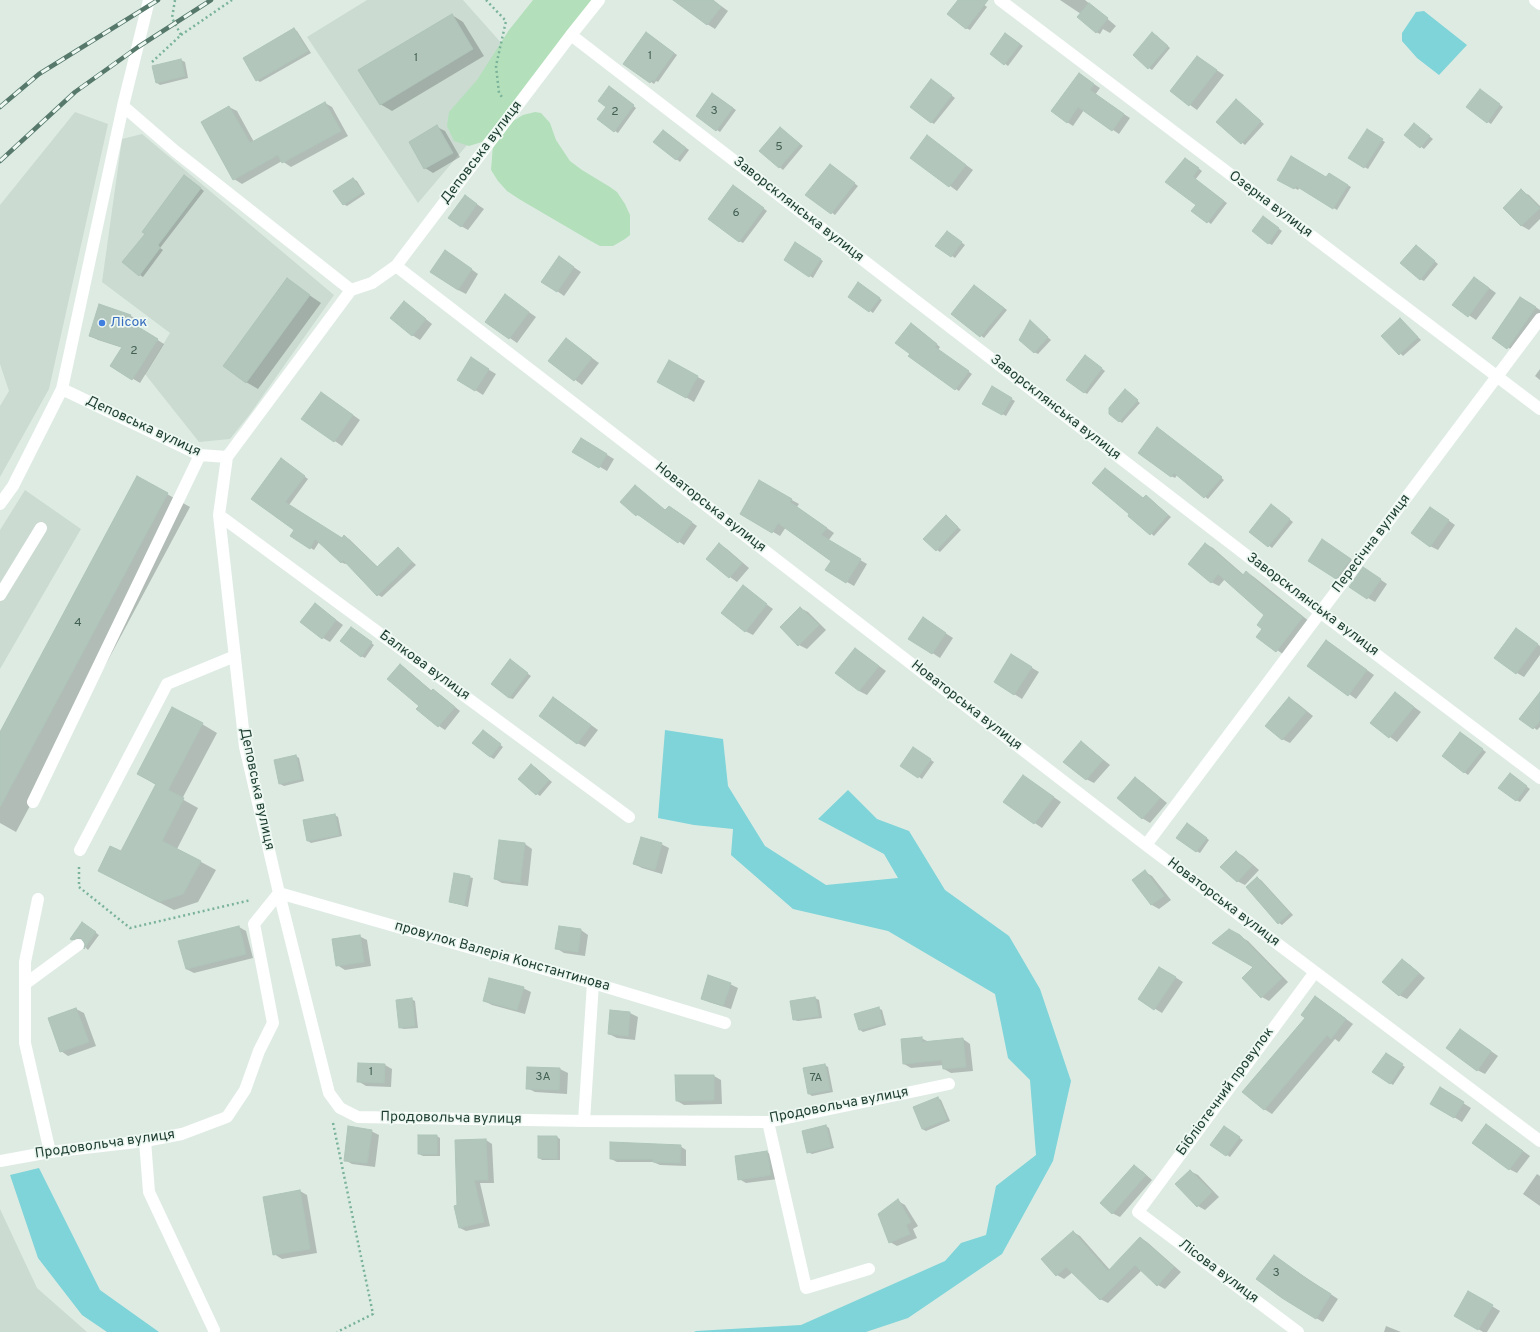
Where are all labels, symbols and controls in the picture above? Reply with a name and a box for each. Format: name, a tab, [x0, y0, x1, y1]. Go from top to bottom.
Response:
house number: 1	[648, 50, 652, 64]
house number: 1	[414, 52, 418, 66]
street label: Деповська вулиця	[438, 98, 526, 208]
house number: 3	[710, 105, 718, 119]
house number: 2	[611, 106, 619, 120]
house number: 5	[775, 141, 783, 155]
street label: Заворсклянська вулиця	[729, 154, 867, 266]
street label: Озерна вулиця	[1225, 168, 1315, 242]
house number: 6	[732, 207, 740, 221]
place label: Лісок	[110, 315, 147, 331]
marker: Лісок	[97, 318, 107, 328]
house number: 2	[130, 345, 138, 359]
street label: Заворсклянська вулиця	[986, 352, 1124, 464]
street label: Деповська вулиця	[83, 393, 203, 461]
street label: Новаторська вулиця	[651, 459, 769, 557]
street label: Пересічна вулиця	[1330, 491, 1414, 597]
street label: Заворсклянська вулиця	[1243, 550, 1381, 660]
house number: 4	[74, 617, 82, 631]
street label: Балкова вулиця	[375, 627, 473, 705]
street label: Новаторська вулиця	[907, 657, 1025, 755]
street label: Деповська вулиця	[235, 726, 277, 852]
street label: Новаторська вулиця	[1163, 855, 1283, 951]
street label: провулок Валерія Константинова	[392, 918, 612, 996]
street label: Бібліотечний провулок	[1174, 1025, 1278, 1159]
house number: 1	[369, 1066, 373, 1080]
house number: 3A	[535, 1071, 551, 1085]
house number: 7А	[809, 1072, 823, 1086]
street label: Продовольча вулиця	[768, 1084, 910, 1128]
street label: Продовольча вулиця	[380, 1109, 522, 1129]
street label: Продовольча вулиця	[34, 1127, 176, 1163]
street label: Лісова вулиця	[1175, 1236, 1261, 1308]
house number: 3	[1272, 1267, 1280, 1281]

